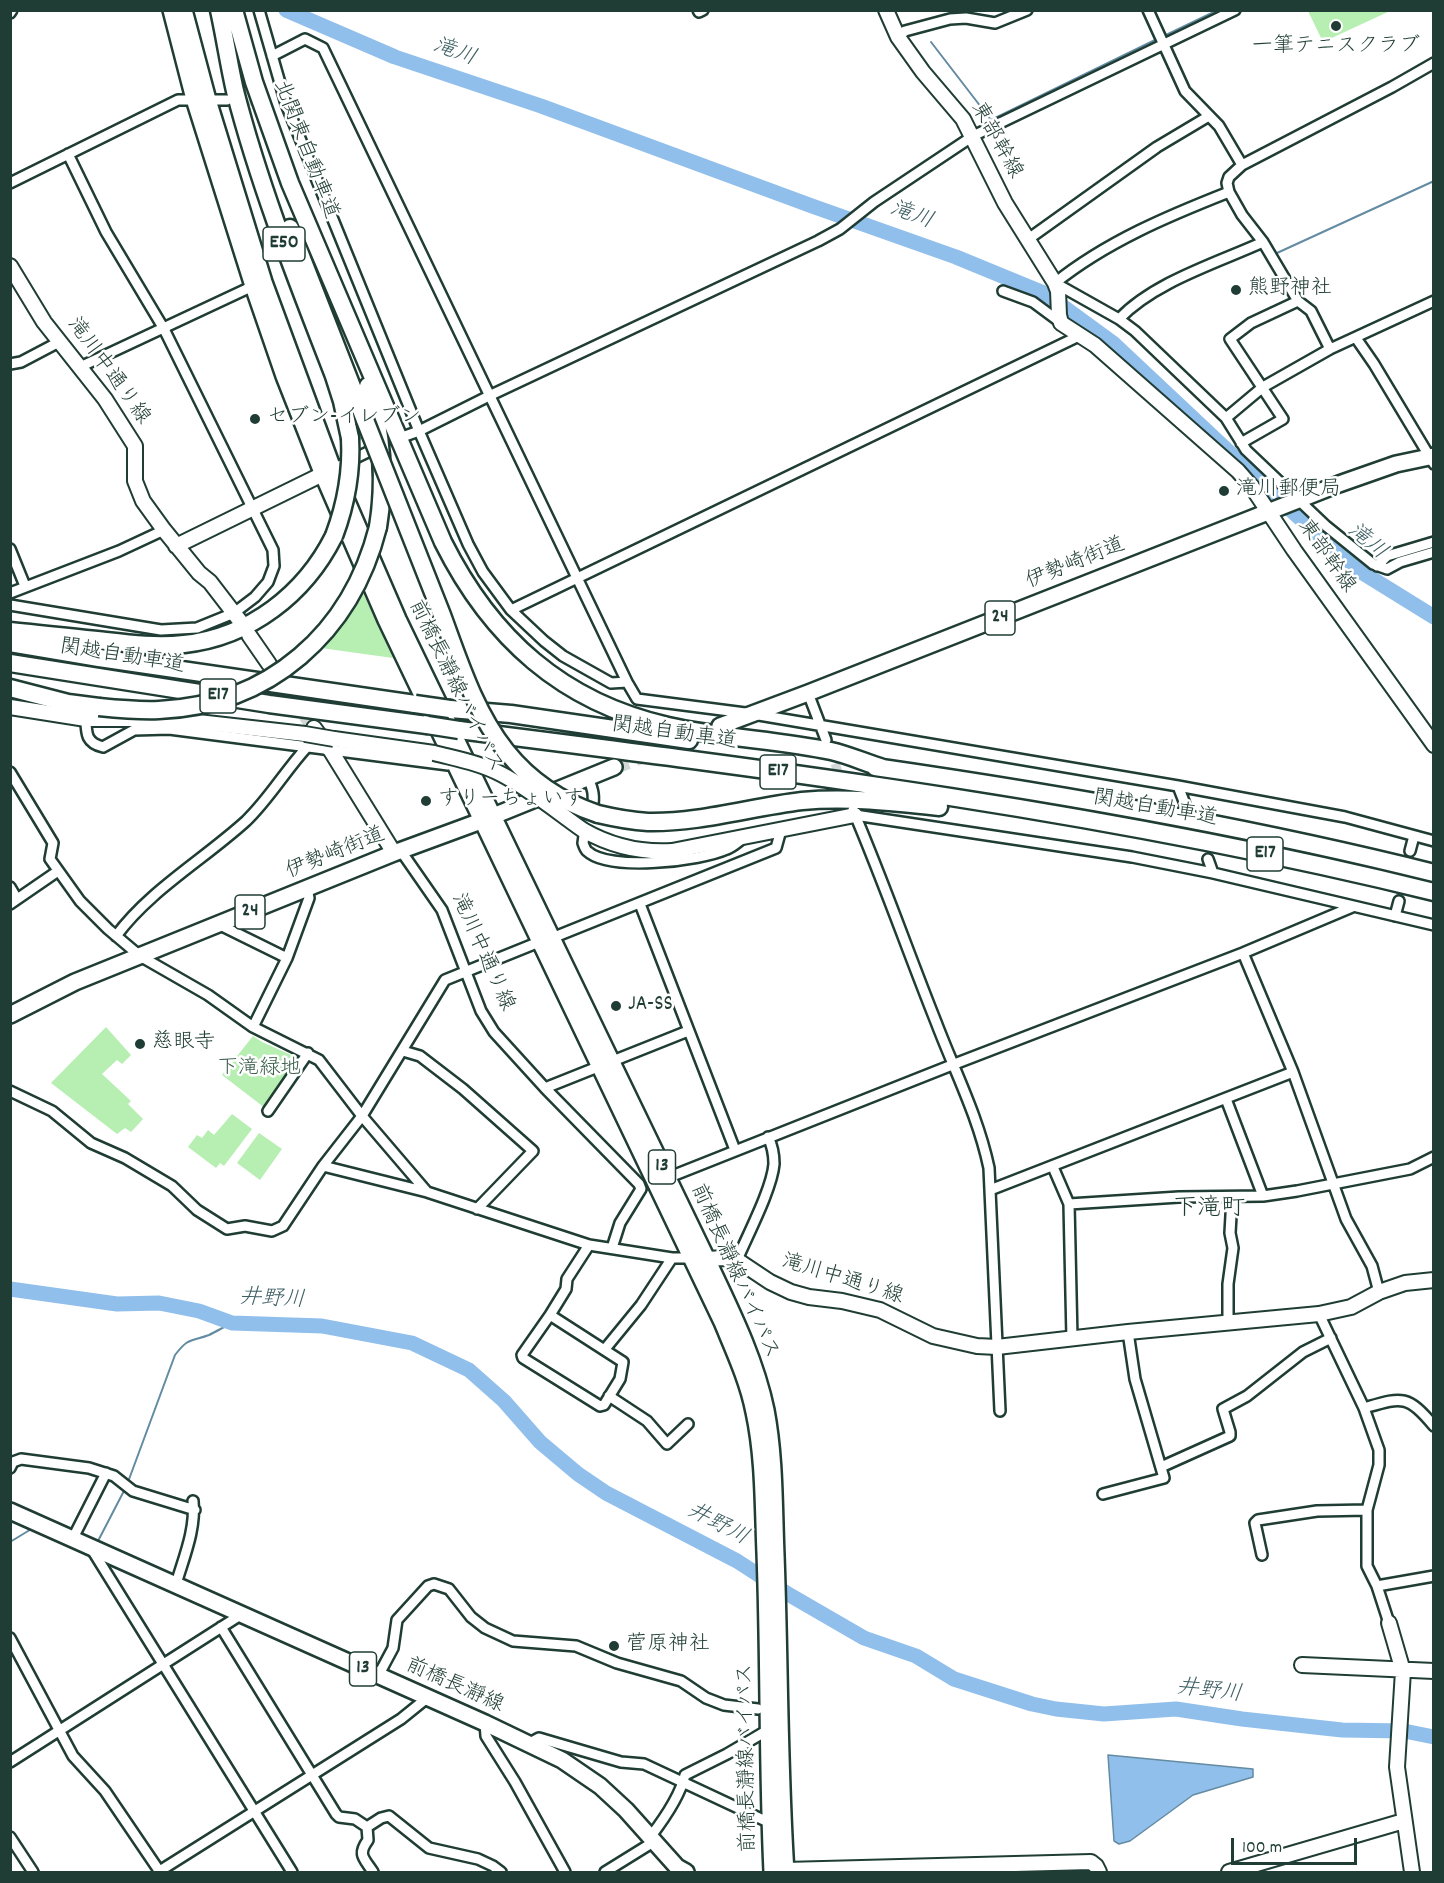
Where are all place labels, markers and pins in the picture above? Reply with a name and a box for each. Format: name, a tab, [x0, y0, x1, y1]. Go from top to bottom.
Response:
marker: 一筆テニスクラブ	[1329, 19, 1343, 33]
place label: 一筆テニスクラブ	[1252, 35, 1420, 61]
place label: 熊野神社	[1248, 277, 1332, 303]
marker: 熊野神社	[1229, 283, 1243, 297]
place label: セブン-イレブン	[267, 406, 421, 432]
marker: セブン-イレブン	[248, 412, 262, 426]
place label: 滝川郵便局	[1236, 478, 1341, 504]
marker: 滝川郵便局	[1217, 484, 1231, 498]
place label: すりーちょいす	[438, 788, 584, 814]
marker: すりーちょいす	[419, 794, 433, 808]
place label: JA-SS	[628, 993, 673, 1019]
marker: JA-SS	[609, 999, 623, 1013]
place label: 慈眼寺	[152, 1031, 215, 1057]
marker: 慈眼寺	[133, 1037, 147, 1051]
place label: 菅原神社	[626, 1633, 710, 1659]
marker: 菅原神社	[607, 1639, 621, 1653]

